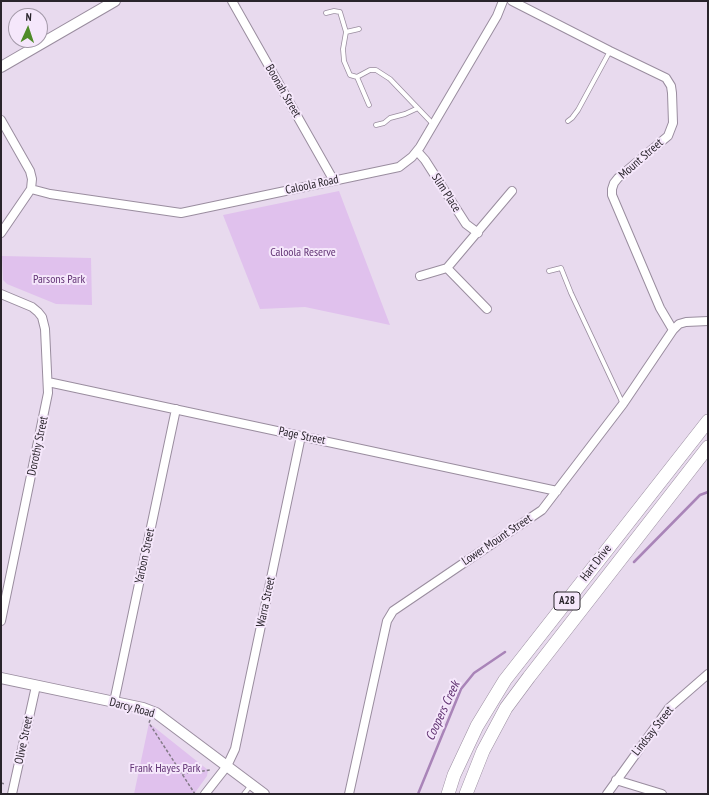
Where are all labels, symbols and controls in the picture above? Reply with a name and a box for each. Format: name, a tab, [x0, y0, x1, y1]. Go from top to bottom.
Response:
north arrow	[8, 8, 48, 48]
text: N	[25, 10, 32, 24]
street label: Boonah Street	[262, 62, 304, 120]
street label: Mount Street	[616, 136, 666, 182]
street label: Slim Place	[428, 171, 464, 215]
street label: Caloola Road	[284, 172, 340, 198]
park label: Caloola Reserve	[270, 246, 336, 260]
park label: Parsons Park	[33, 273, 85, 287]
street label: Dorothy Street	[25, 415, 51, 477]
street label: Page Street	[277, 424, 327, 448]
street label: Lower Mount Street	[459, 511, 535, 569]
street label: Yarbon Street	[132, 527, 158, 585]
street label: Hart Drive	[577, 542, 615, 584]
street label: Warra Street	[254, 575, 278, 629]
road number: A28	[554, 592, 580, 610]
water label: Coopers Creek	[422, 679, 464, 743]
street label: Darcy Road	[108, 695, 156, 721]
street label: Lindsay Street	[629, 703, 677, 759]
street label: Olive Street	[12, 715, 36, 765]
park label: Frank Hayes Park	[130, 762, 200, 776]

